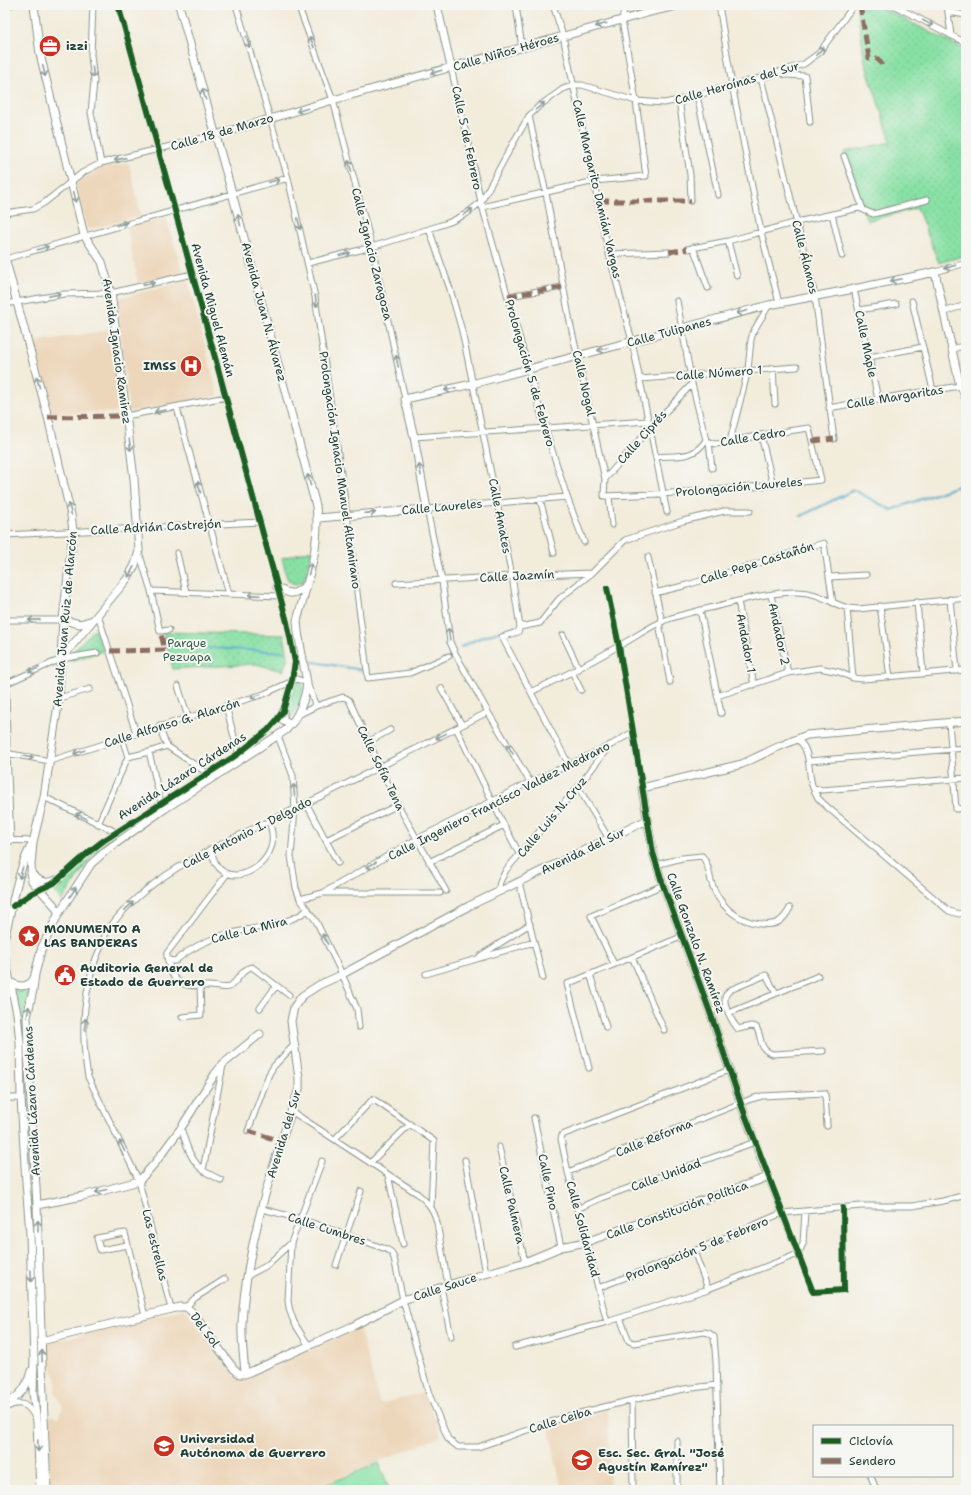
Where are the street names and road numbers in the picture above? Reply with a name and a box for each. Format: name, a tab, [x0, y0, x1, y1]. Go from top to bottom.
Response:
street label: Calle Niños Héroes	[451, 29, 561, 75]
street label: Calle Heroínas del Sur	[673, 57, 801, 108]
street label: Calle 5 de Febrero	[448, 84, 486, 192]
street label: Calle Margarito Damián Vargas	[569, 98, 625, 280]
street label: Calle 18 de Marzo	[169, 110, 275, 154]
street label: Calle Ignacio Zaragoza	[348, 186, 396, 322]
street label: Calle Álamos	[788, 218, 822, 296]
street label: Avenida Juan N. Álvarez	[238, 240, 290, 384]
street label: Avenida Miguel Alemán	[187, 241, 239, 379]
street label: Avenida Ignacio Ramirez	[99, 277, 135, 425]
street label: Prolongación 5 de Febrero	[501, 297, 559, 449]
street label: Calle Maple	[851, 309, 881, 379]
street label: Calle Tulipanes	[625, 313, 713, 351]
street label: Calle Nogal	[569, 348, 599, 418]
street label: Prolongación Ignacio Manuel Altamirano	[315, 350, 365, 590]
street label: Calle Número 1	[675, 362, 763, 384]
street label: Calle Margaritas	[845, 381, 945, 413]
street label: Calle Ciprés	[613, 407, 671, 467]
street label: Calle Cedro	[719, 424, 787, 450]
street label: Prolongación Laureles	[675, 473, 803, 501]
street label: Calle Amates	[485, 477, 515, 555]
street label: Calle Laureles	[401, 495, 483, 518]
street label: Calle Adrián Castrejón	[90, 516, 222, 538]
street label: Avenida Juan Ruiz de Alarcón	[49, 530, 81, 708]
street label: Calle Pepe Castañón	[698, 538, 816, 588]
street label: Calle Jazmín	[479, 566, 555, 586]
street label: Andador 2	[765, 601, 793, 667]
street label: Andador 1	[732, 612, 760, 674]
street label: Calle Alfonso G. Alarcón	[102, 695, 242, 751]
street label: Calle Sofía Tena	[354, 723, 409, 814]
street label: Avenida Lázaro Cárdenas	[115, 728, 249, 824]
street label: Calle Ingeniero Francisco Valdez Medrano	[385, 738, 613, 864]
street label: Calle Luis N. Cruz	[513, 773, 591, 861]
street label: Calle Antonio I. Delgado	[180, 793, 314, 873]
street label: Avenida del Sur	[538, 824, 628, 878]
street label: Calle Gonzalo N. Ramírez	[663, 870, 729, 1016]
street label: Calle La Mira	[209, 913, 289, 947]
street label: Avenida Lázaro Cárdenas	[20, 1026, 44, 1176]
street label: Avenida del Sur	[263, 1087, 305, 1180]
street label: Calle Reforma	[613, 1115, 695, 1161]
street label: Calle Pino	[534, 1152, 562, 1212]
street label: Calle Unidad	[629, 1155, 704, 1195]
street label: Calle Palmera	[495, 1165, 529, 1246]
street label: Calle Constitución Política	[604, 1177, 751, 1243]
street label: Calle Solidaridad	[562, 1179, 604, 1279]
street label: Las estrellas	[138, 1207, 172, 1283]
street label: Calle Cumbres	[286, 1209, 368, 1249]
street label: Prolongación 5 de Febrero	[623, 1213, 771, 1285]
street label: Calle Sauce	[411, 1269, 479, 1305]
street label: Del Sol	[187, 1309, 224, 1351]
street label: Calle Ceiba	[527, 1403, 593, 1437]

